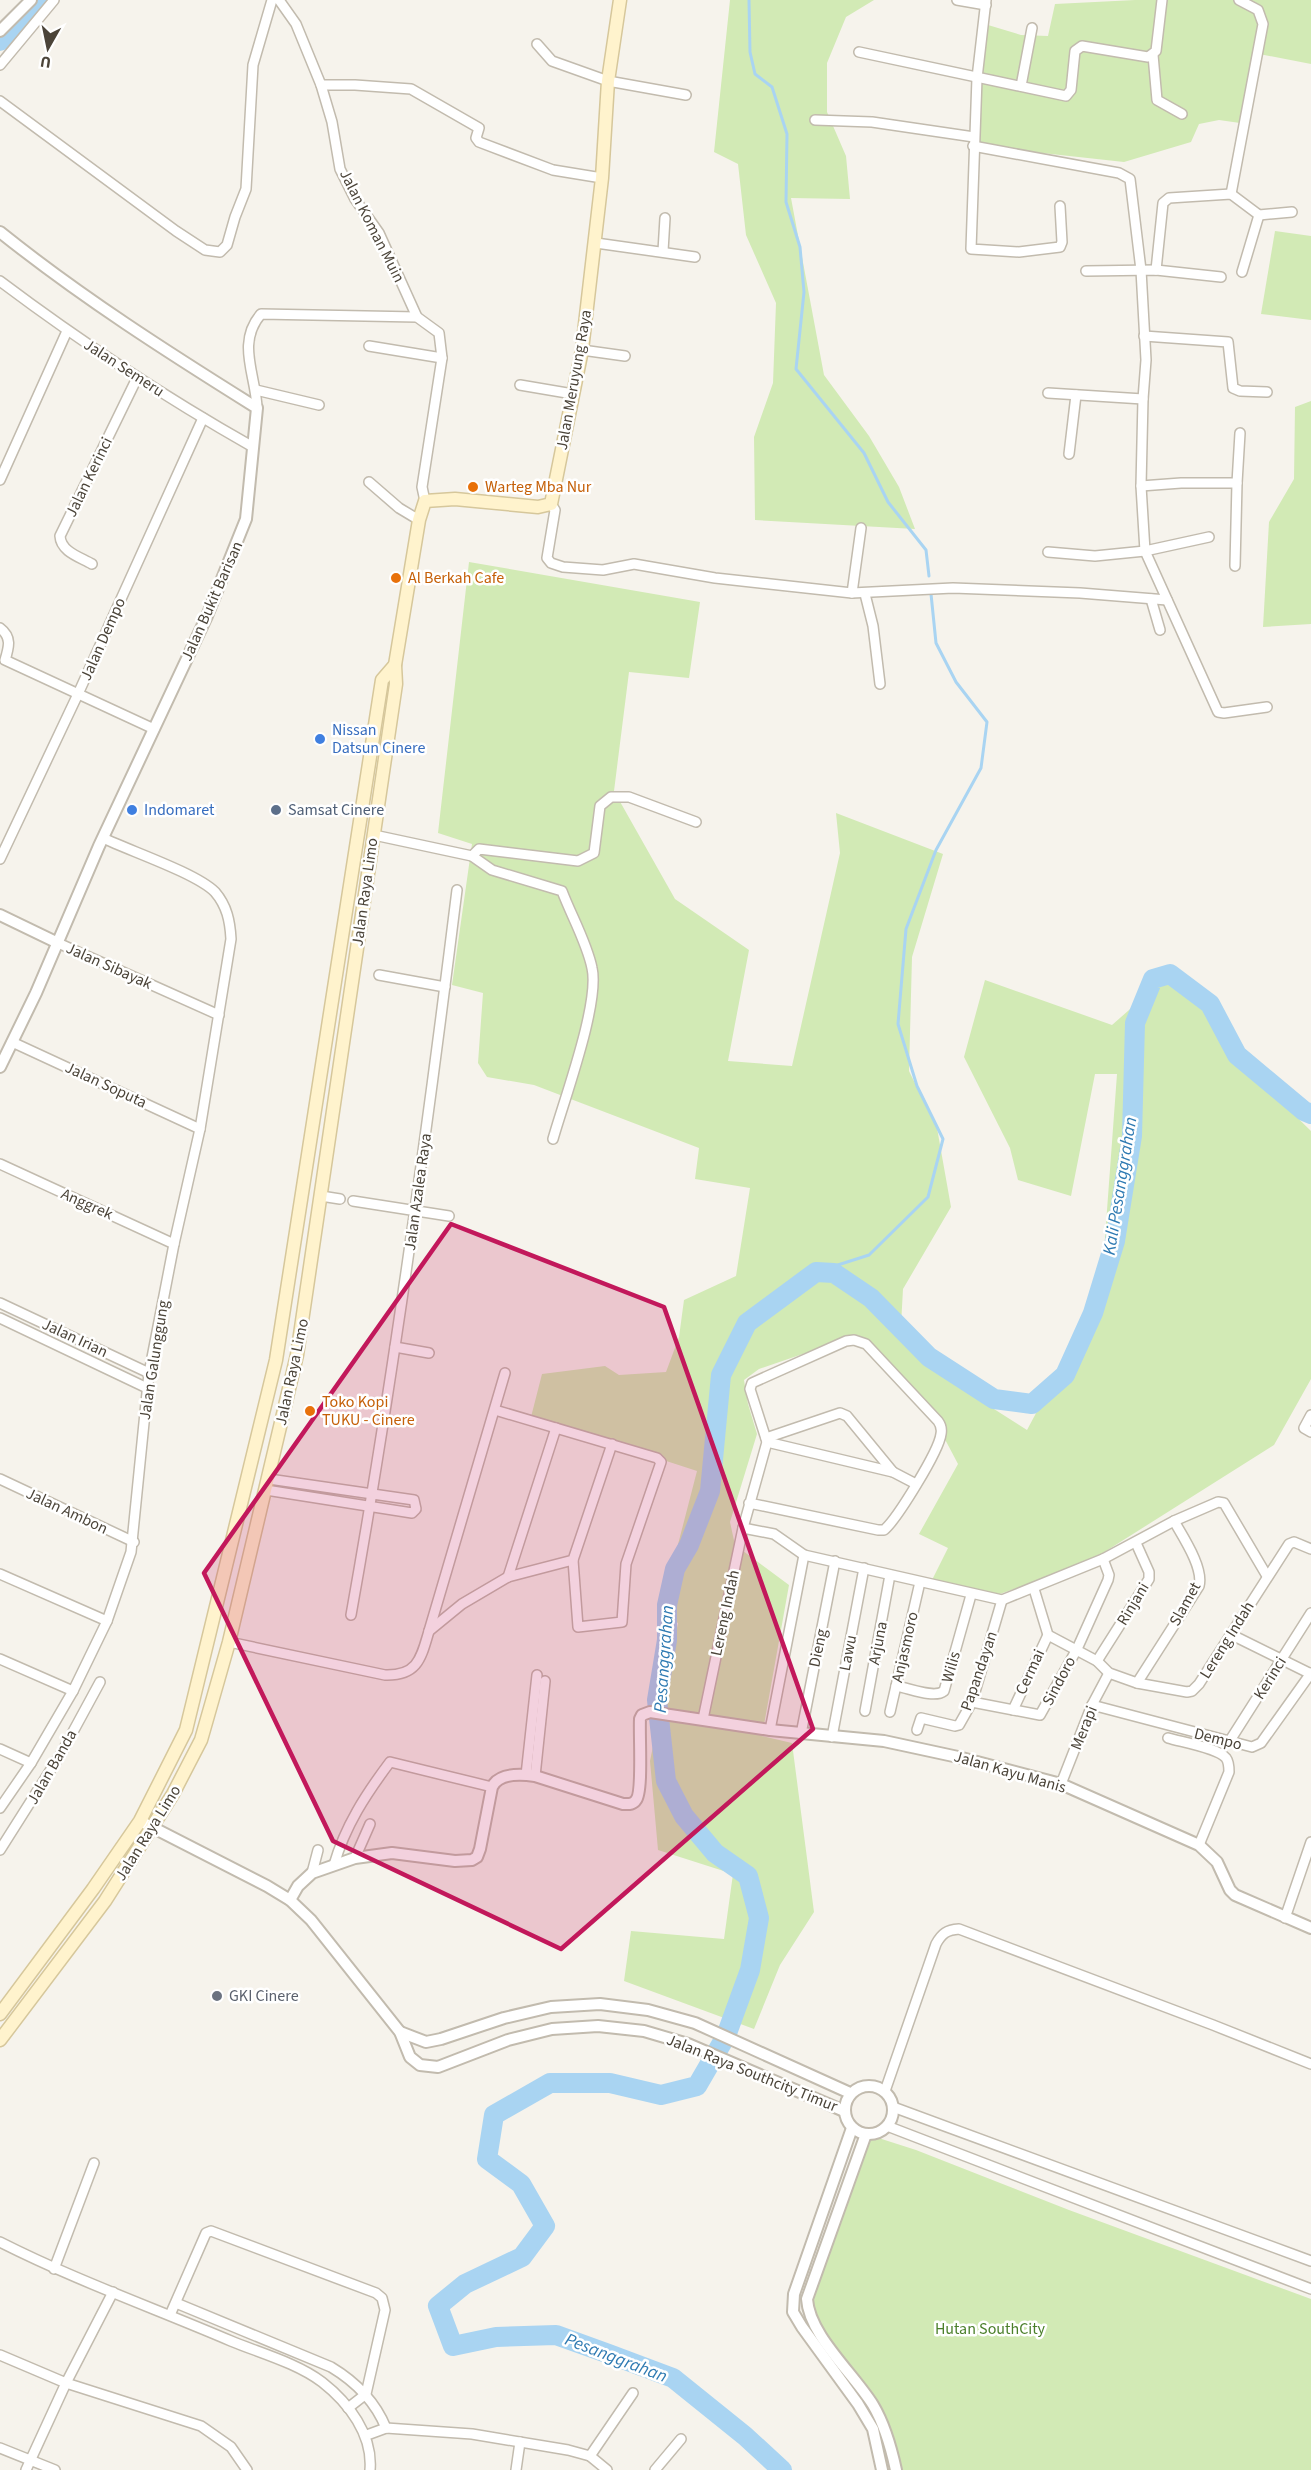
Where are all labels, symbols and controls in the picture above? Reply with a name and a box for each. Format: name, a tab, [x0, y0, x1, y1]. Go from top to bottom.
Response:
north arrow	[18, 18, 78, 78]
text: U	[39, 50, 53, 74]
street label: Jalan Koman Muin	[334, 166, 410, 286]
street label: Jalan Meruyung Raya	[551, 308, 597, 452]
street label: Jalan Semeru	[80, 334, 168, 402]
street label: Jalan Kerinci	[60, 433, 118, 521]
place label: Warteg Mba Nur	[485, 476, 592, 498]
marker: Warteg Mba Nur	[466, 480, 480, 494]
street label: Jalan Bukit Barisan	[176, 538, 248, 664]
place label: Al Berkah Cafe	[408, 567, 504, 589]
marker: Al Berkah Cafe	[389, 571, 403, 585]
street label: Jalan Dempo	[75, 594, 131, 684]
place label: Nissan Datsun Cinere	[332, 719, 425, 759]
marker: Nissan Datsun Cinere	[313, 732, 327, 746]
place label: Indomaret	[144, 799, 215, 821]
place label: Samsat Cinere	[288, 799, 384, 821]
marker: Indomaret	[125, 803, 139, 817]
marker: Samsat Cinere	[269, 803, 283, 817]
street label: Jalan Raya Limo	[347, 836, 383, 948]
street label: Jalan Sibayak	[62, 937, 156, 995]
street label: Jalan Soputa	[62, 1056, 150, 1114]
water label: Kali Pesanggrahan	[1097, 1115, 1143, 1257]
street label: Jalan Azalea Raya	[399, 1132, 437, 1252]
street label: Anggrek	[57, 1183, 117, 1225]
street label: Jalan Galunggung	[134, 1299, 174, 1421]
street label: Jalan Irian	[38, 1313, 112, 1363]
street label: Jalan Raya Limo	[270, 1316, 314, 1428]
place label: Toko Kopi TUKU - Cinere	[322, 1391, 415, 1431]
marker: Toko Kopi TUKU - Cinere	[303, 1404, 317, 1418]
street label: Jalan Ambon	[22, 1482, 112, 1540]
street label: Lereng Indah	[705, 1568, 745, 1658]
street label: Rinjani	[1112, 1578, 1154, 1630]
street label: Slamet	[1164, 1578, 1206, 1630]
street label: Lereng Indah	[1194, 1597, 1260, 1683]
water label: Pesanggrahan	[648, 1604, 680, 1714]
street label: Anjasmoro	[886, 1609, 924, 1685]
street label: Arjuna	[863, 1619, 893, 1667]
street label: Dieng	[803, 1627, 833, 1669]
street label: Papandayan	[955, 1628, 1003, 1714]
street label: Lawu	[834, 1633, 862, 1673]
street label: Cermai	[1010, 1646, 1050, 1698]
street label: Wilis	[936, 1649, 966, 1685]
street label: Sindoro	[1037, 1652, 1081, 1710]
street label: Kerinci	[1248, 1652, 1292, 1704]
street label: Merapi	[1065, 1703, 1103, 1753]
street label: Dempo	[1192, 1722, 1244, 1756]
street label: Jalan Banda	[22, 1726, 82, 1808]
street label: Jalan Kayu Manis	[951, 1745, 1069, 1799]
street label: Jalan Raya Limo	[110, 1781, 186, 1885]
place label: GKI Cinere	[229, 1985, 299, 2007]
marker: GKI Cinere	[210, 1989, 224, 2003]
street label: Jalan Raya Southcity Timur	[663, 2029, 841, 2118]
park label: Hutan SouthCity	[935, 2318, 1046, 2340]
water label: Pesanggrahan	[561, 2327, 671, 2389]

